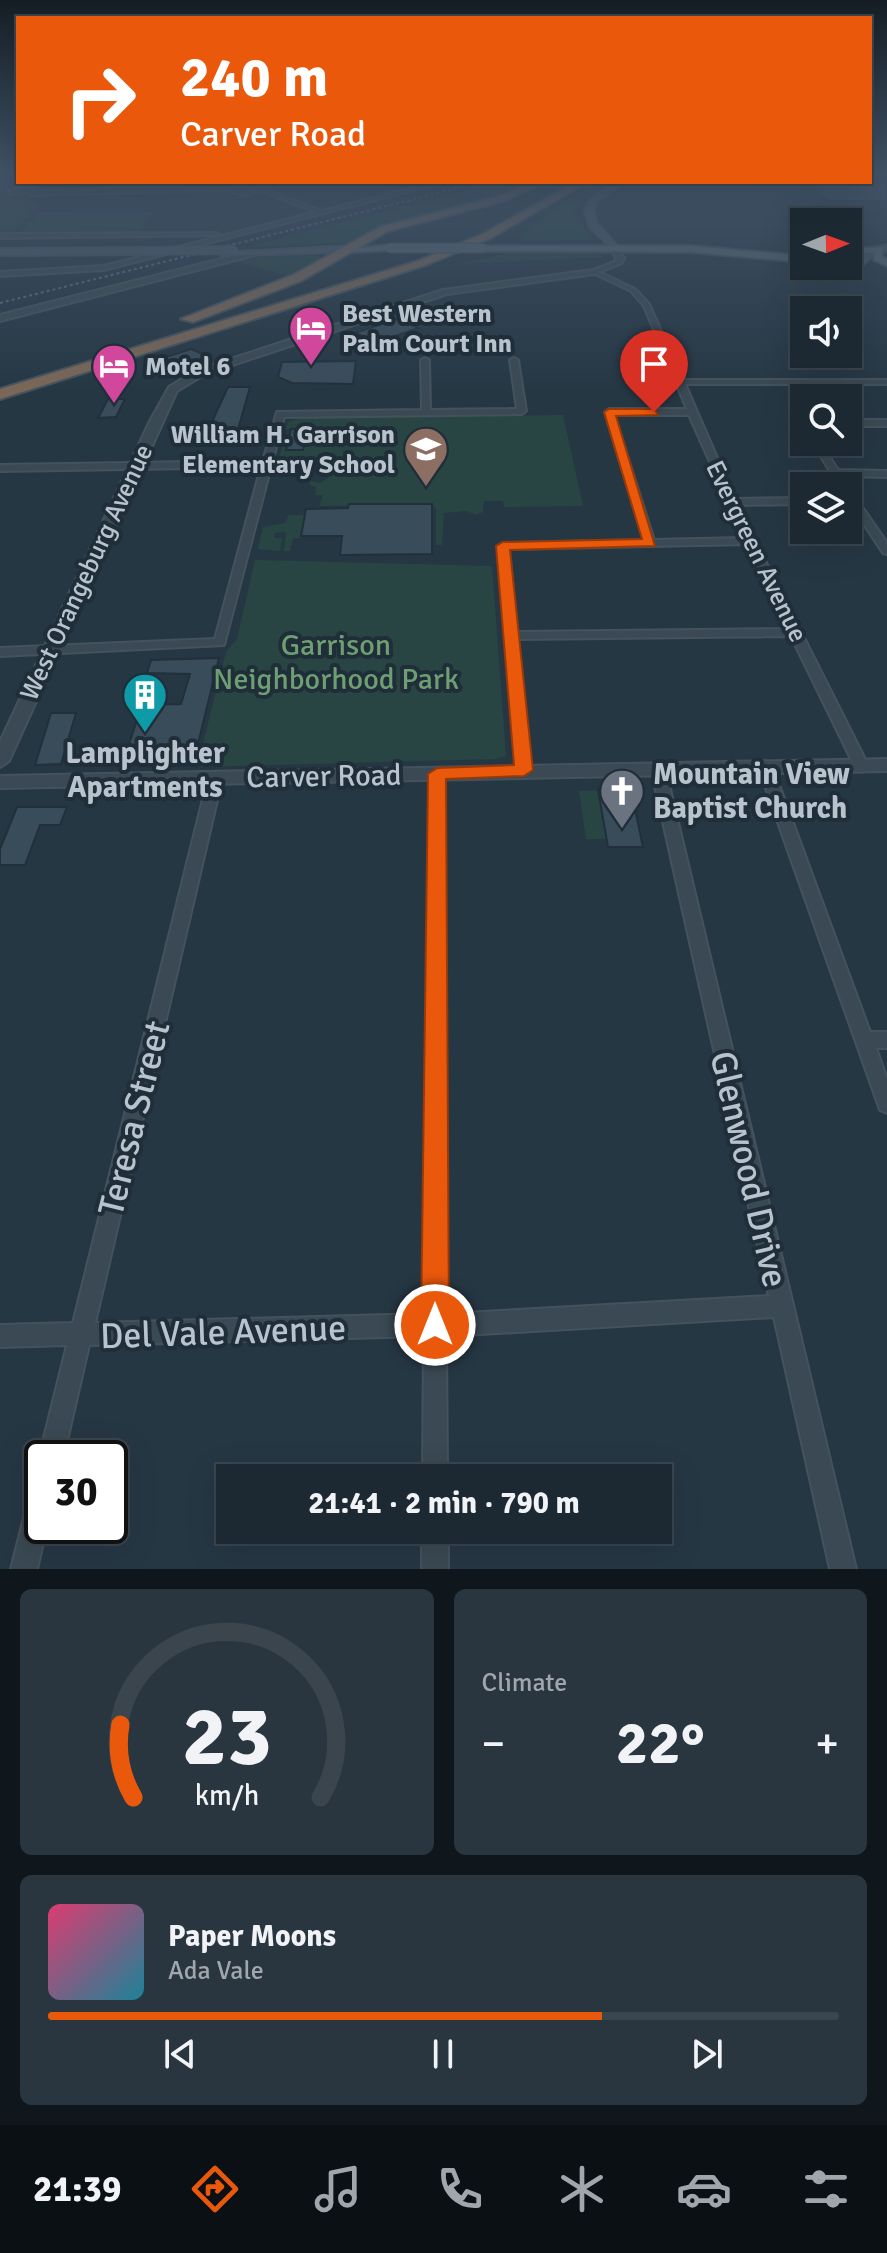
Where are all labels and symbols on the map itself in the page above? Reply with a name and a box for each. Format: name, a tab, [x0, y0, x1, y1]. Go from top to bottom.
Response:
north arrow	[790, 208, 862, 280]
place label: Best Western Palm Court Inn	[342, 298, 512, 360]
hotel icon: Best Western Palm Court Inn	[287, 304, 335, 367]
pin	[620, 330, 688, 412]
hotel icon: Motel 6	[90, 342, 138, 405]
place label: Motel 6	[145, 351, 231, 383]
place label: William H. Garrison Elementary School	[171, 419, 395, 481]
school or university icon: William H. Garrison Elementary School	[402, 425, 450, 488]
street label: West Orangeburg Avenue	[13, 439, 160, 706]
street label: Evergreen Avenue	[698, 455, 814, 648]
park label: Garrison Neighborhood Park	[213, 627, 459, 698]
building icon: Lamplighter Apartments	[121, 671, 169, 734]
place label: Lamplighter Apartments	[65, 735, 225, 806]
place label: Mountain View Baptist Church	[653, 756, 850, 827]
street label: Carver Road	[246, 757, 402, 796]
church icon: Mountain View Baptist Church	[598, 767, 646, 830]
street label: Teresa Street	[89, 1016, 180, 1220]
street label: Glenwood Drive	[700, 1047, 798, 1292]
position arrow	[393, 1283, 477, 1367]
street label: Del Vale Avenue	[99, 1306, 347, 1359]
speed limit sign: 30	[24, 1440, 128, 1544]

